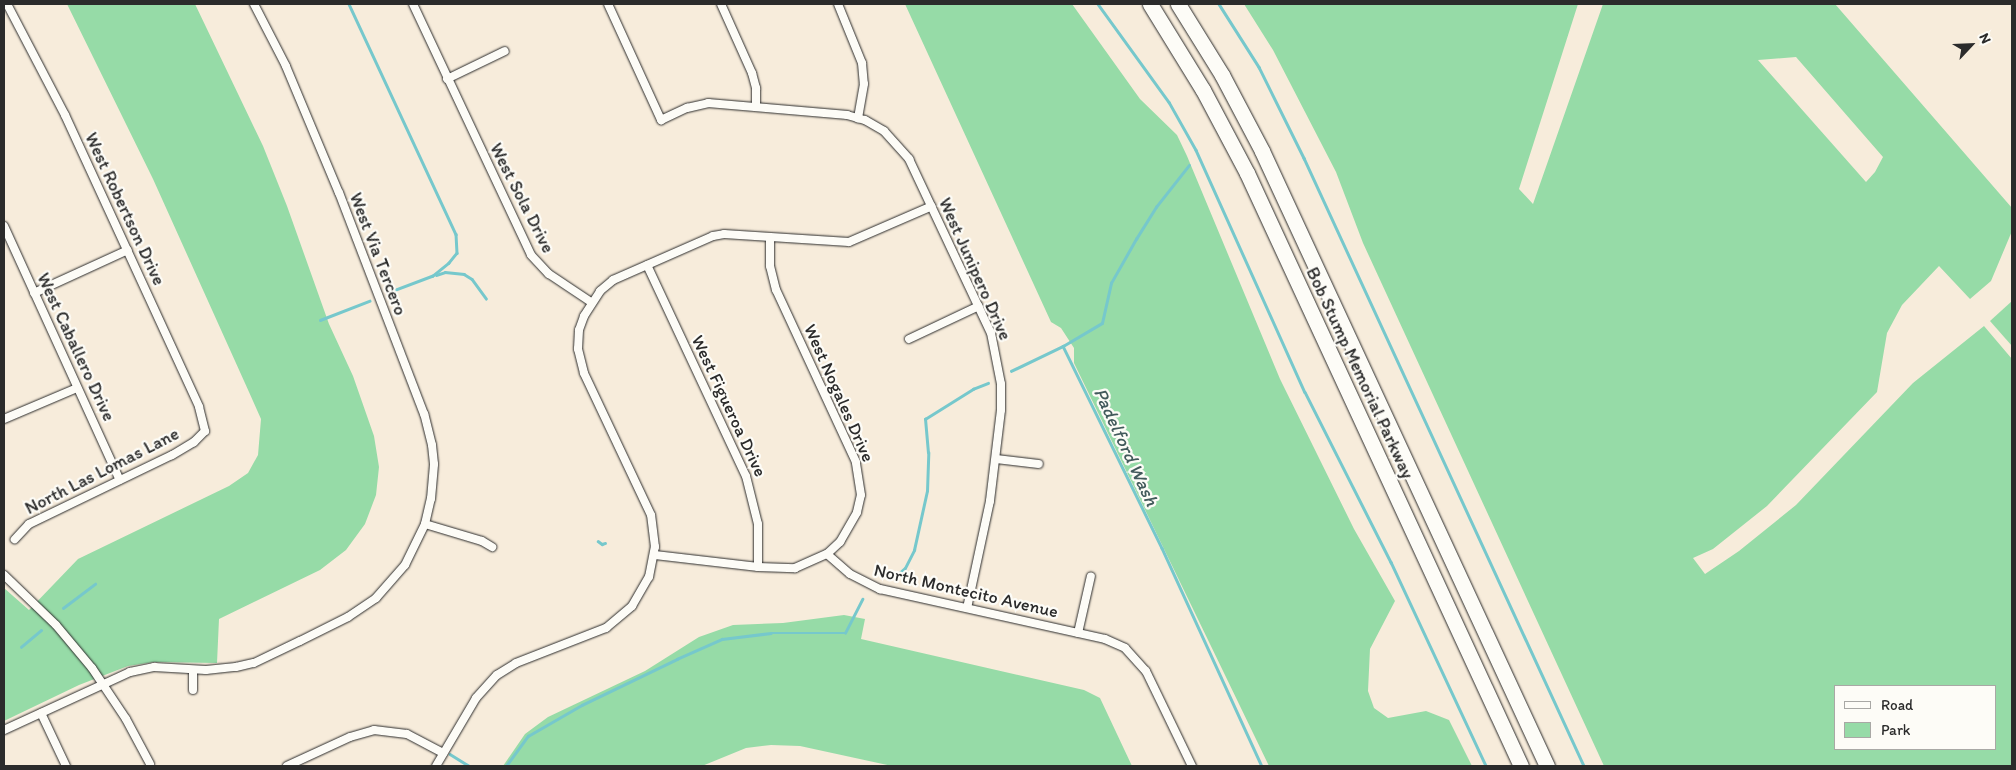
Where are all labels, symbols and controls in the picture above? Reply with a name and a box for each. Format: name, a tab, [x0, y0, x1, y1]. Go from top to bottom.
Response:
north arrow	[1946, 20, 1996, 70]
text: N	[1975, 31, 1995, 46]
street label: West Robertson Drive	[80, 130, 170, 288]
street label: West Sola Drive	[485, 140, 559, 256]
street label: West Via Tercero	[345, 191, 411, 317]
street label: West Junipero Drive	[934, 194, 1016, 344]
street label: Bob Stump Memorial Parkway	[1301, 264, 1419, 482]
street label: West Caballero Drive	[32, 269, 120, 425]
street label: West Nogales Drive	[799, 321, 879, 465]
street label: West Figueroa Drive	[687, 332, 771, 480]
water label: Padelford Wash	[1089, 384, 1163, 510]
street label: North Las Lomas Lane	[21, 423, 183, 519]
street label: North Montecito Avenue	[872, 559, 1060, 623]
legend	[1834, 685, 1996, 750]
text: Road	[1881, 696, 1913, 714]
text: Park	[1881, 721, 1911, 739]

